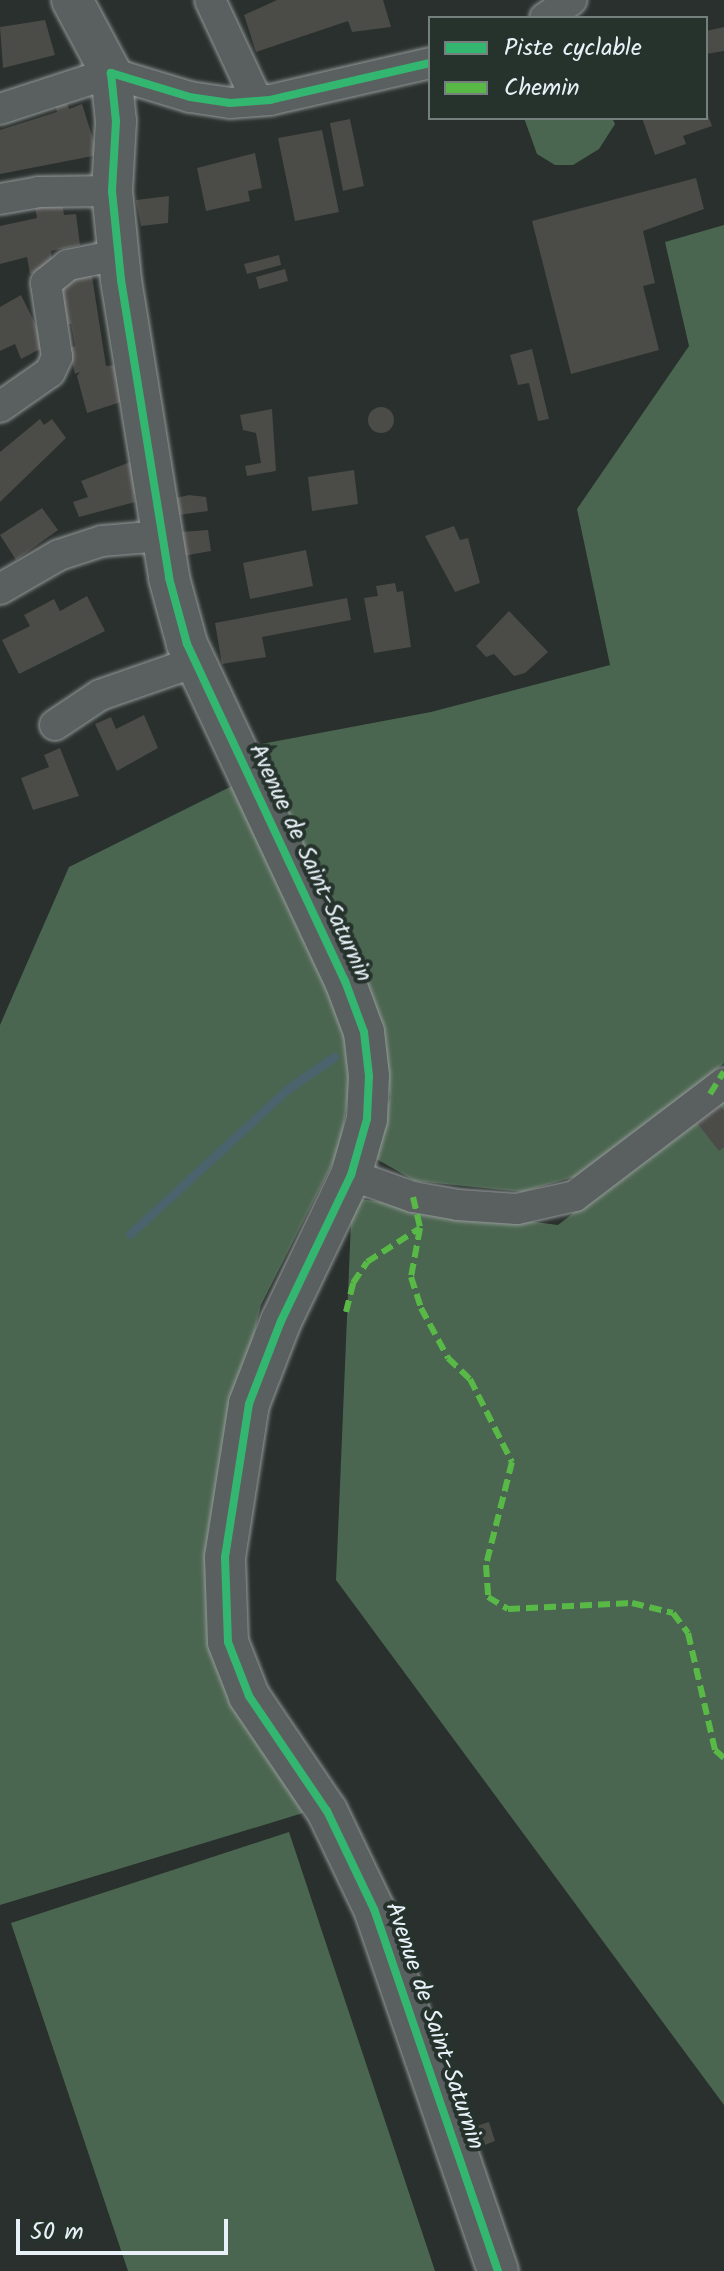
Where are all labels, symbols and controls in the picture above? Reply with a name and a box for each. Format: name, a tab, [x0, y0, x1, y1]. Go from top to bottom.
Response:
legend	[428, 16, 708, 120]
text: Piste cyclable	[504, 29, 642, 68]
text: Chemin	[504, 69, 580, 108]
street label: Avenue de Saint-Saturnin	[242, 739, 378, 987]
street label: Avenue de Saint-Saturnin	[378, 1899, 490, 2153]
scale bar	[20, 2203, 232, 2253]
text: 50 m	[30, 2213, 84, 2252]

